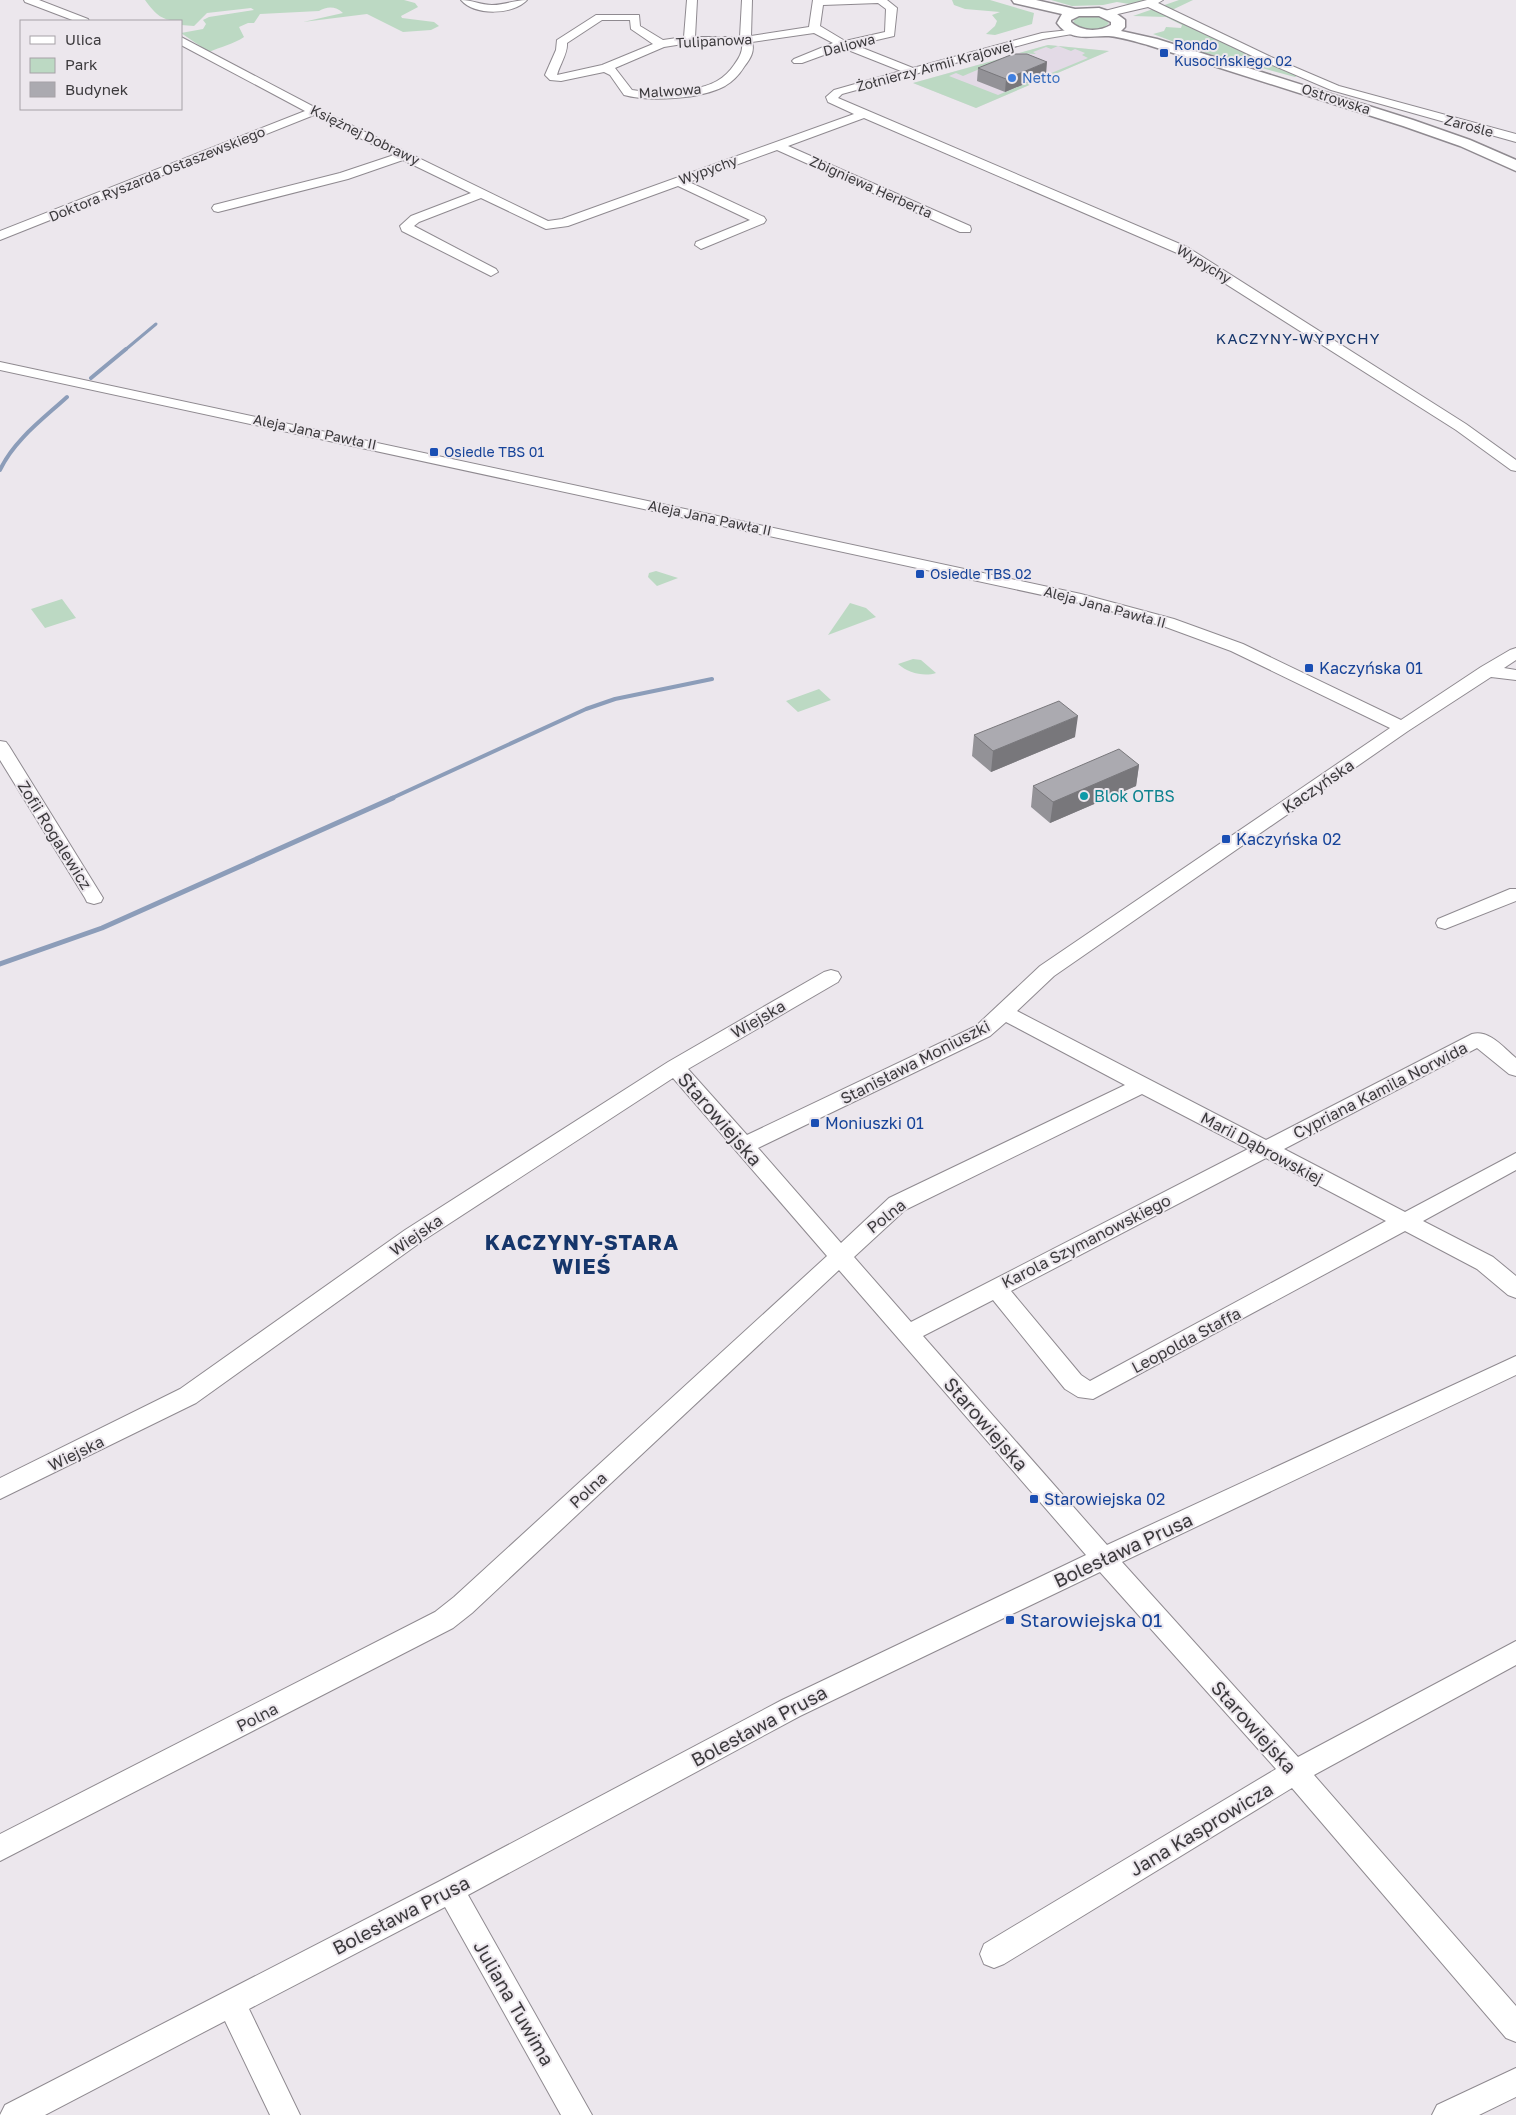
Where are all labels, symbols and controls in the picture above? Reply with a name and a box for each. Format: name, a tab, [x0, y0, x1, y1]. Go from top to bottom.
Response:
legend	[20, 20, 182, 110]
text: Ulica	[65, 30, 101, 48]
street label: Tulipanowa	[675, 30, 753, 51]
street label: Daliowa	[821, 30, 877, 59]
street label: Żołnierzy Armii Krajowej	[854, 36, 1015, 95]
place label: Rondo Kusocińskiego 02	[1174, 36, 1292, 69]
marker: Rondo Kusocińskiego 02	[1158, 47, 1170, 59]
text: Park	[65, 55, 98, 73]
place label: Netto	[1022, 69, 1060, 86]
marker: Netto	[1006, 72, 1018, 84]
street label: Ostrowska	[1300, 79, 1373, 118]
text: Budynek	[65, 80, 129, 98]
street label: Malwowa	[638, 80, 702, 101]
street label: Księżnej Dobrawy	[308, 101, 423, 168]
street label: Zarośle	[1443, 111, 1495, 140]
street label: Doktora Ryszarda Ostaszewskiego	[46, 122, 267, 225]
street label: Wypychy	[676, 151, 740, 188]
street label: Zbigniewa Herberta	[807, 152, 935, 221]
street label: Wypychy	[1174, 241, 1235, 287]
district label: KACZYNY-WYPYCHY	[1216, 329, 1380, 347]
street label: Aleja Jana Pawła II	[252, 410, 378, 453]
place label: Osiedle TBS 01	[444, 443, 544, 460]
marker: Osiedle TBS 01	[428, 446, 440, 458]
street label: Aleja Jana Pawła II	[647, 496, 773, 539]
place label: Osiedle TBS 02	[930, 565, 1032, 582]
marker: Osiedle TBS 02	[914, 568, 926, 580]
street label: Aleja Jana Pawła II	[1042, 582, 1168, 631]
place label: Kaczyńska 01	[1319, 658, 1423, 678]
marker: Kaczyńska 01	[1303, 662, 1315, 674]
street label: Kaczyńska	[1278, 755, 1358, 817]
street label: Zofii Rogalewicz	[14, 777, 96, 893]
place label: Blok OTBS	[1094, 786, 1175, 806]
marker: Blok OTBS	[1078, 790, 1090, 802]
place label: Kaczyńska 02	[1236, 829, 1341, 849]
marker: Kaczyńska 02	[1220, 833, 1232, 845]
street label: Wiejska	[727, 995, 789, 1043]
street label: Stanisława Moniuszki	[837, 1016, 993, 1108]
street label: Cypriana Kamila Norwida	[1289, 1037, 1471, 1143]
street label: Starowiejska	[673, 1067, 767, 1170]
street label: Marii Dąbrowskiej	[1197, 1107, 1327, 1189]
place label: Moniuszki 01	[825, 1113, 924, 1133]
marker: Moniuszki 01	[809, 1117, 821, 1129]
street label: Karola Szymanowskiego	[998, 1190, 1174, 1292]
street label: Polna	[863, 1195, 909, 1237]
street label: Wiejska	[386, 1210, 446, 1260]
district label: KACZYNY-STARA WIEŚ	[485, 1229, 679, 1279]
street label: Leopolda Staffa	[1128, 1303, 1244, 1377]
street label: Starowiejska	[939, 1372, 1033, 1475]
street label: Wiejska	[45, 1431, 107, 1475]
street label: Polna	[565, 1468, 611, 1512]
place label: Starowiejska 02	[1044, 1489, 1165, 1509]
marker: Starowiejska 02	[1028, 1493, 1040, 1505]
street label: Bolesława Prusa	[1050, 1507, 1196, 1592]
place label: Starowiejska 01	[1020, 1608, 1162, 1631]
marker: Starowiejska 01	[1004, 1614, 1016, 1626]
street label: Starowiejska	[1207, 1676, 1302, 1778]
street label: Bolesława Prusa	[687, 1680, 831, 1771]
street label: Polna	[233, 1698, 281, 1736]
street label: Jana Kasprowicza	[1125, 1777, 1277, 1881]
street label: Bolesława Prusa	[328, 1870, 473, 1959]
street label: Juliana Tuwima	[469, 1936, 560, 2069]

